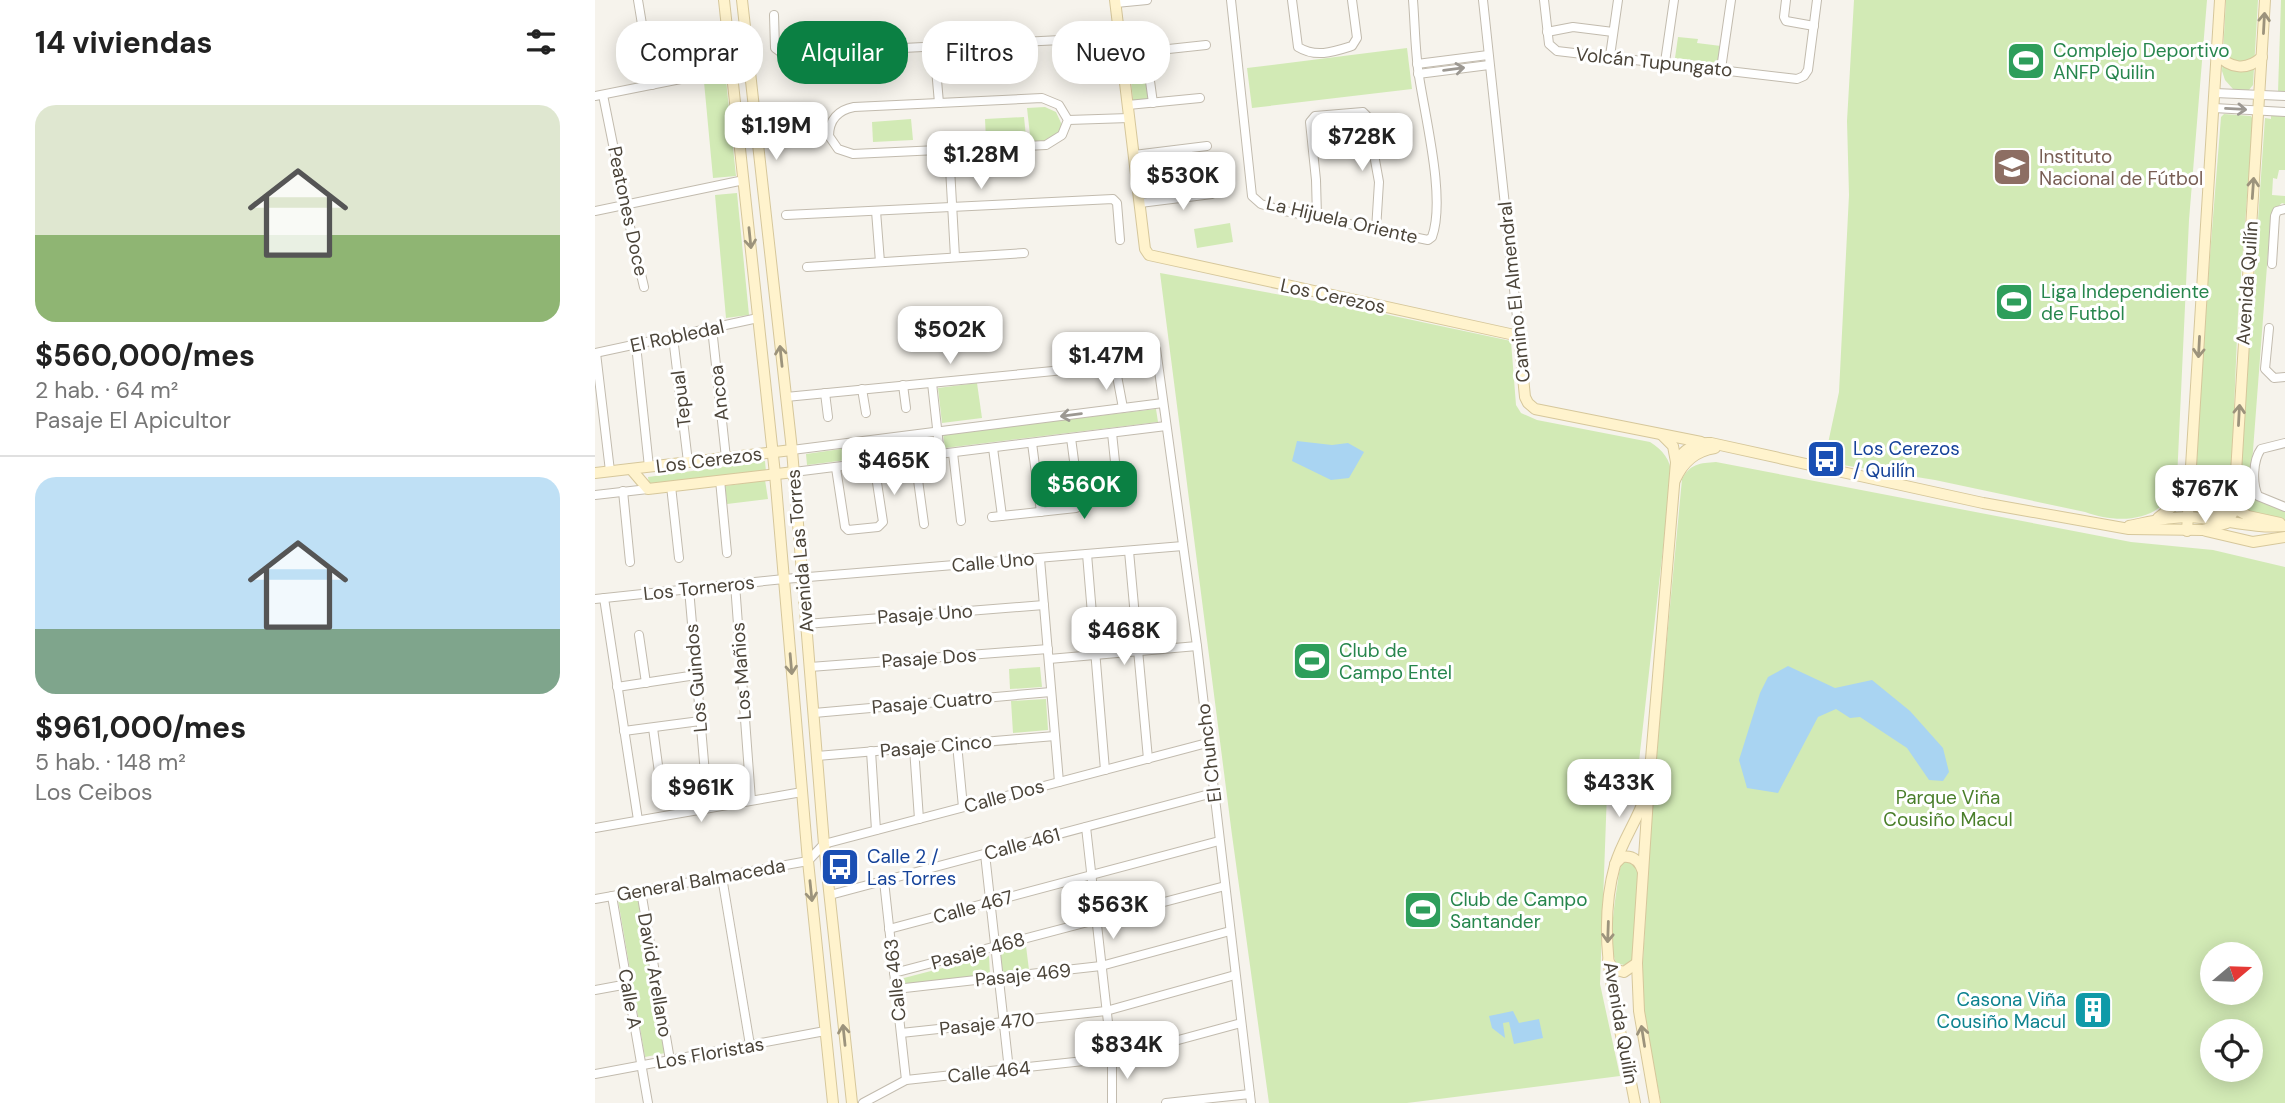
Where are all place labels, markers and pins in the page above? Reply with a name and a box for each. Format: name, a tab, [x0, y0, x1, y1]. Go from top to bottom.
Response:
place label: Complejo Deportivo ANFP Quilin	[2053, 38, 2230, 85]
sports icon: Complejo Deportivo ANFP Quilin	[2005, 40, 2047, 82]
pin: $1.19M	[719, 102, 833, 162]
pin: $728K	[1313, 114, 1411, 173]
pin: $1.28M	[924, 132, 1038, 191]
place label: Instituto Nacional de Fútbol	[2039, 144, 2203, 191]
school or university icon: Instituto Nacional de Fútbol	[1991, 146, 2033, 188]
pin: $530K	[1134, 152, 1232, 212]
place label: Liga Independiente de Futbol	[2041, 279, 2209, 326]
sports icon: Liga Independiente de Futbol	[1993, 281, 2035, 323]
pin: $502K	[901, 306, 999, 366]
pin: $1.47M	[1049, 332, 1163, 392]
place label: Los Cerezos / Quilín	[1853, 436, 1960, 483]
pin: $465K	[845, 438, 943, 497]
bus stop icon: Los Cerezos / Quilín	[1805, 438, 1847, 480]
pin: $560K	[1035, 462, 1133, 521]
pin: $767K	[2156, 466, 2254, 525]
pin: $468K	[1075, 608, 1173, 667]
place label: Club de Campo Entel	[1339, 638, 1452, 685]
sports icon: Club de Campo Entel	[1291, 640, 1333, 682]
pin: $433K	[1570, 760, 1668, 819]
pin: $961K	[652, 764, 750, 824]
place label: Calle 2 / Las Torres	[867, 844, 956, 891]
bus stop icon: Calle 2 / Las Torres	[819, 846, 861, 888]
pin: $563K	[1064, 881, 1162, 941]
place label: Club de Campo Santander	[1450, 887, 1588, 934]
sports icon: Club de Campo Santander	[1402, 889, 1444, 931]
place label: Casona Viña Cousiño Macul	[1937, 987, 2066, 1034]
building icon: Casona Viña Cousiño Macul	[2072, 989, 2114, 1031]
pin: $834K	[1078, 1021, 1176, 1081]

